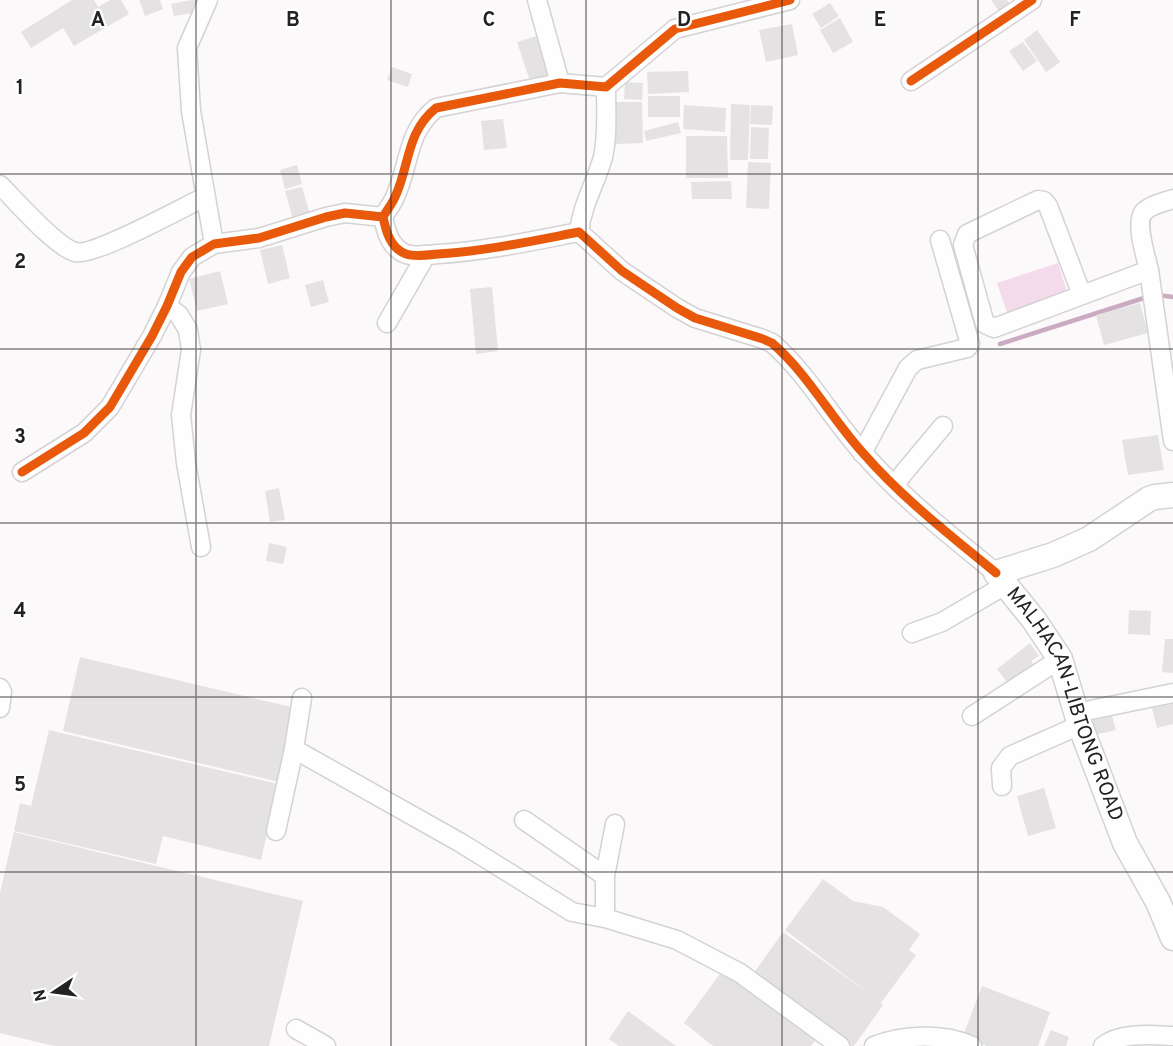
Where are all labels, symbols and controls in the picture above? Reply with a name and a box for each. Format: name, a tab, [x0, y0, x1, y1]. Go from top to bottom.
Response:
text: A	[91, 8, 105, 34]
text: B	[286, 8, 300, 34]
text: C	[483, 8, 495, 34]
text: D	[677, 8, 691, 34]
text: E	[874, 8, 886, 34]
text: F	[1069, 8, 1081, 34]
text: 1	[16, 76, 24, 102]
text: 2	[14, 250, 26, 276]
text: 3	[14, 425, 26, 451]
street label: MALHACAN-LIBTONG ROAD	[1000, 582, 1129, 825]
text: 4	[14, 599, 26, 625]
text: 5	[14, 773, 26, 799]
north arrow	[24, 962, 84, 1022]
text: N	[30, 987, 52, 1003]

